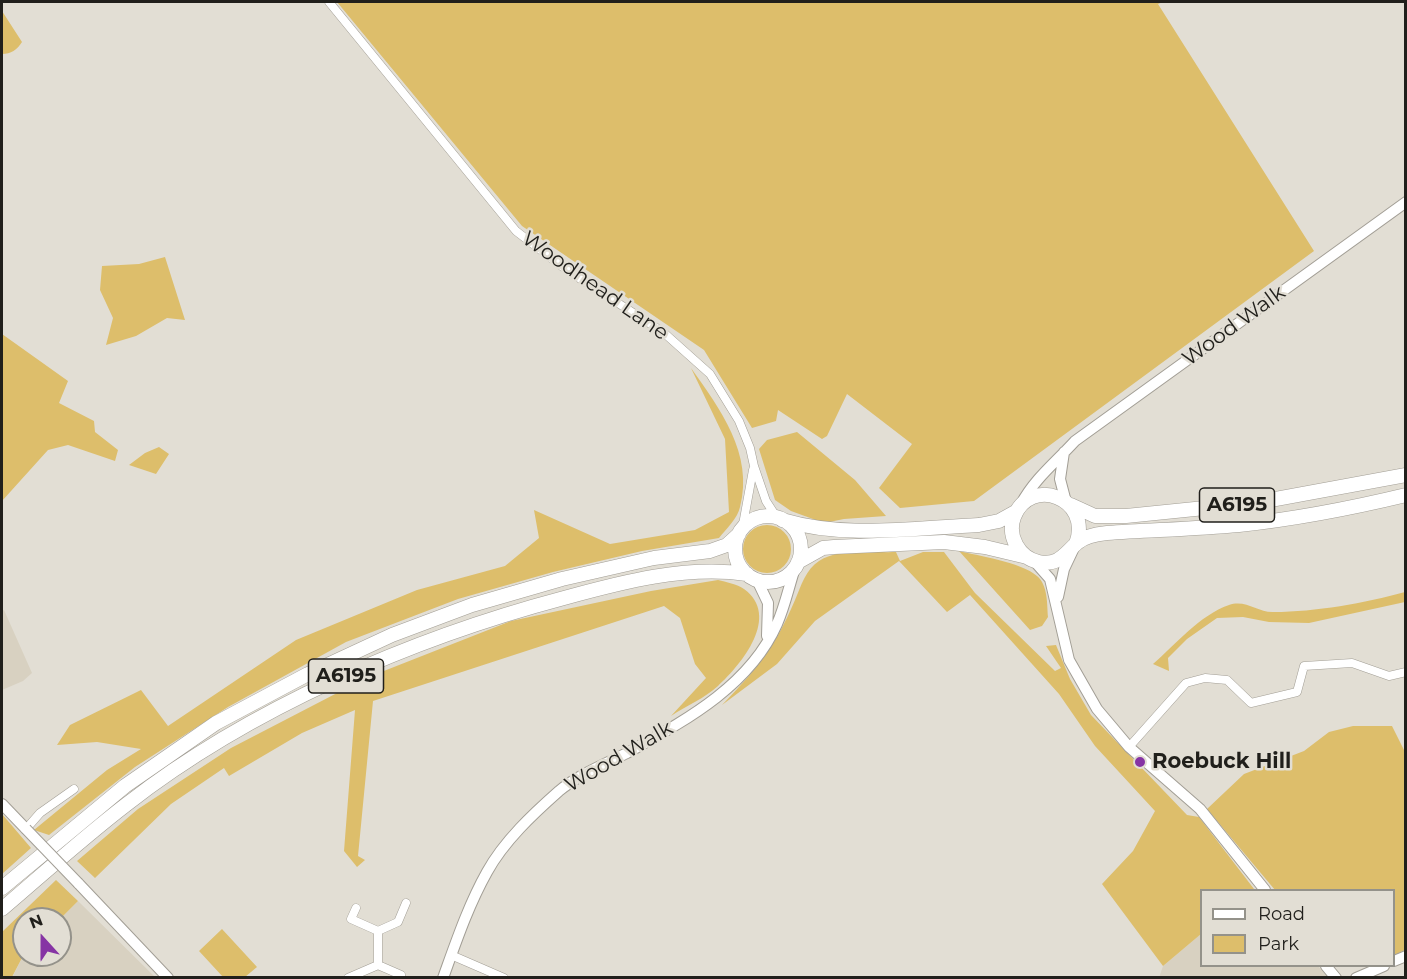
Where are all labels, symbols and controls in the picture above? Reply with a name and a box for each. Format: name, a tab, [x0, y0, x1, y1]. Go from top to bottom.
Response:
street label: Woodhead Lane	[517, 226, 673, 346]
street label: Wood Walk	[1178, 280, 1290, 372]
road number: A6195	[1200, 488, 1274, 522]
road number: A6195	[308, 659, 384, 693]
street label: Wood Walk	[560, 716, 678, 798]
place label: Roebuck Hill	[1152, 749, 1291, 775]
marker: Roebuck Hill	[1133, 755, 1147, 769]
legend	[1200, 889, 1395, 967]
text: Road	[1258, 903, 1305, 925]
north arrow	[12, 907, 72, 967]
text: N	[27, 910, 46, 933]
text: Park	[1258, 933, 1299, 955]

